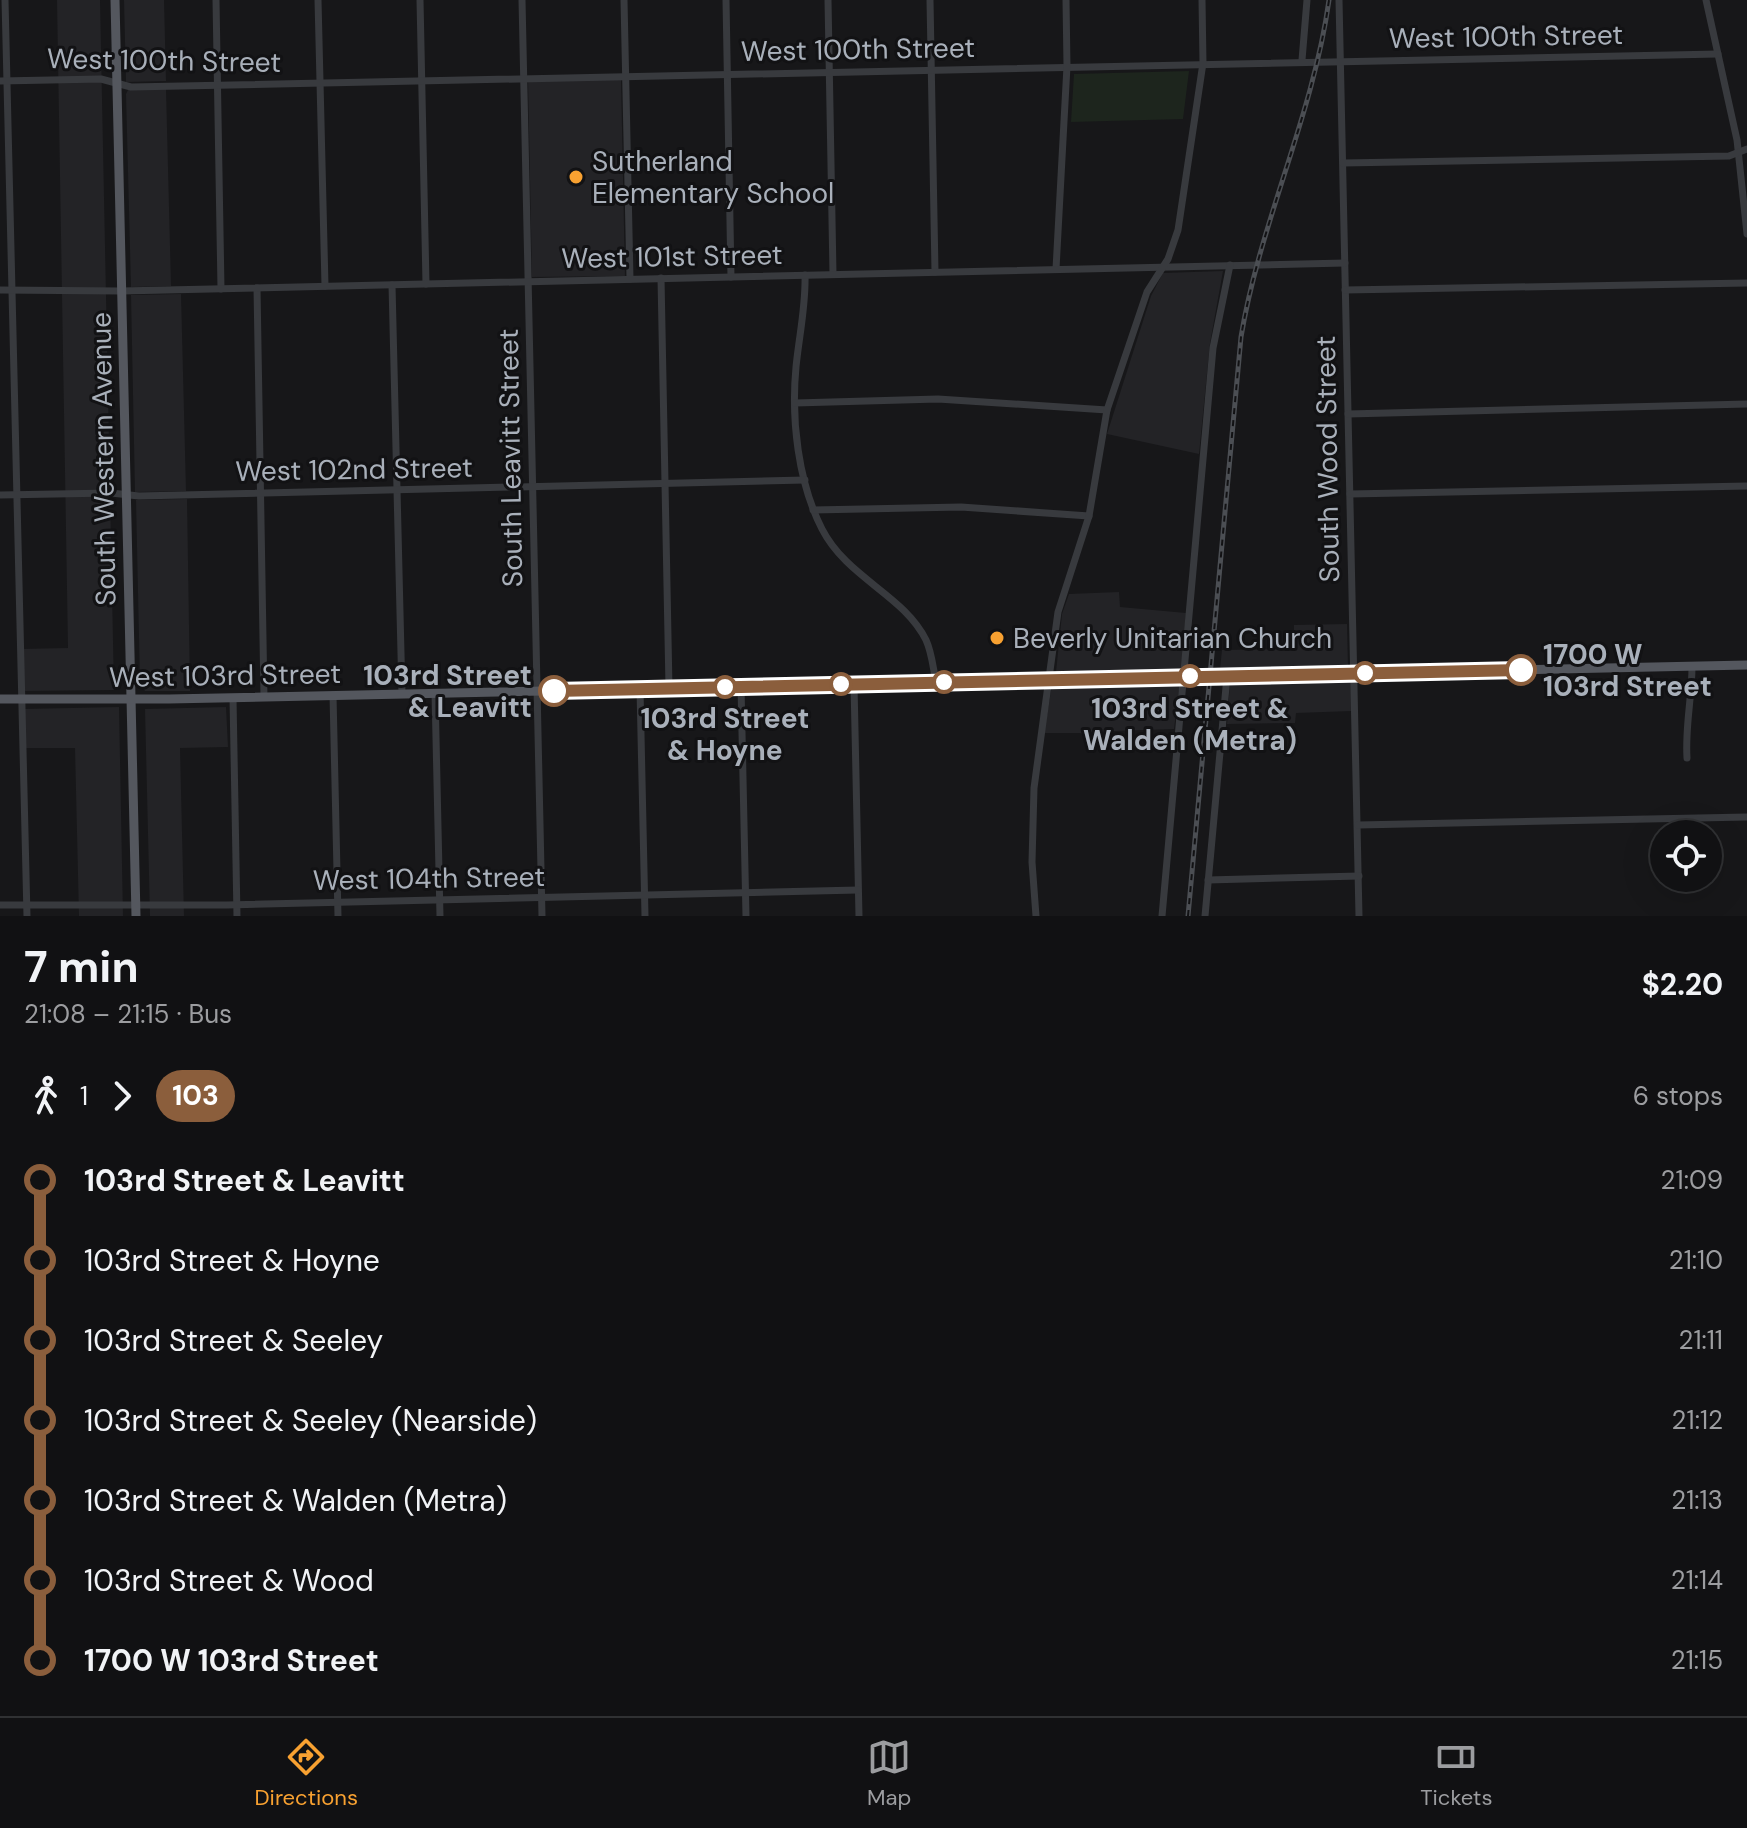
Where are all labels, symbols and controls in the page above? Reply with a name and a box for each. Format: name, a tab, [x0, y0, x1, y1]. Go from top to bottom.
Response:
street label: West 100th Street	[1389, 16, 1624, 57]
street label: West 100th Street	[741, 29, 976, 70]
street label: West 100th Street	[46, 40, 281, 81]
place label: Sutherland Elementary School	[592, 143, 834, 212]
marker: Sutherland Elementary School	[567, 168, 585, 186]
street label: West 101st Street	[561, 236, 783, 277]
street label: South Western Avenue	[82, 312, 125, 606]
street label: South Leavitt Street	[490, 328, 531, 588]
street label: South Wood Street	[1307, 335, 1348, 583]
street label: West 102nd Street	[235, 449, 473, 490]
place label: Beverly Unitarian Church	[1013, 620, 1332, 657]
marker: Beverly Unitarian Church	[988, 629, 1006, 647]
place label: 1700 W 103rd Street	[1543, 636, 1712, 705]
street label: West 103rd Street	[109, 655, 341, 696]
marker: 1700 W 103rd Street	[1506, 655, 1536, 685]
place label: 103rd Street & Leavitt	[363, 657, 532, 726]
unlabelled marker	[1354, 662, 1376, 684]
marker: 103rd Street & Walden (Metra)	[1179, 665, 1201, 687]
unlabelled marker	[933, 671, 955, 693]
unlabelled marker	[830, 673, 852, 695]
marker: 103rd Street & Leavitt	[539, 676, 569, 706]
marker: 103rd Street & Hoyne	[714, 676, 736, 698]
place label: 103rd Street & Walden (Metra)	[1083, 690, 1297, 759]
place label: 103rd Street & Hoyne	[641, 700, 809, 769]
map controls	[1650, 820, 1722, 892]
button: locate	[1650, 820, 1722, 892]
street label: West 104th Street	[313, 858, 545, 899]
text: 7 min	[24, 938, 139, 996]
text: $2.20	[1642, 965, 1723, 1004]
text: 21:08 – 21:15 · Bus	[24, 997, 232, 1031]
icon: walk	[24, 1074, 68, 1118]
icon: forward	[100, 1074, 144, 1118]
text: 103	[172, 1077, 219, 1114]
text: 1	[80, 1079, 88, 1113]
text: 6 stops	[1633, 1079, 1723, 1113]
text: 103rd Street & Leavitt	[84, 1161, 405, 1200]
text: 21:09	[1661, 1163, 1723, 1197]
text: 103rd Street & Hoyne	[84, 1241, 380, 1280]
text: 21:10	[1669, 1243, 1723, 1277]
text: 103rd Street & Seeley	[84, 1321, 383, 1360]
text: 21:11	[1678, 1323, 1723, 1357]
text: 103rd Street & Seeley (Nearside)	[84, 1401, 537, 1440]
text: 21:12	[1672, 1403, 1723, 1437]
text: 103rd Street & Walden (Metra)	[84, 1481, 507, 1520]
text: 21:13	[1671, 1483, 1723, 1517]
text: 103rd Street & Wood	[84, 1561, 374, 1600]
text: 21:14	[1671, 1563, 1723, 1597]
text: 1700 W 103rd Street	[84, 1641, 379, 1680]
text: 21:15	[1671, 1643, 1723, 1677]
tab: Directions	[254, 1735, 358, 1812]
tab: Map	[867, 1735, 911, 1812]
tab: Tickets	[1420, 1735, 1493, 1812]

